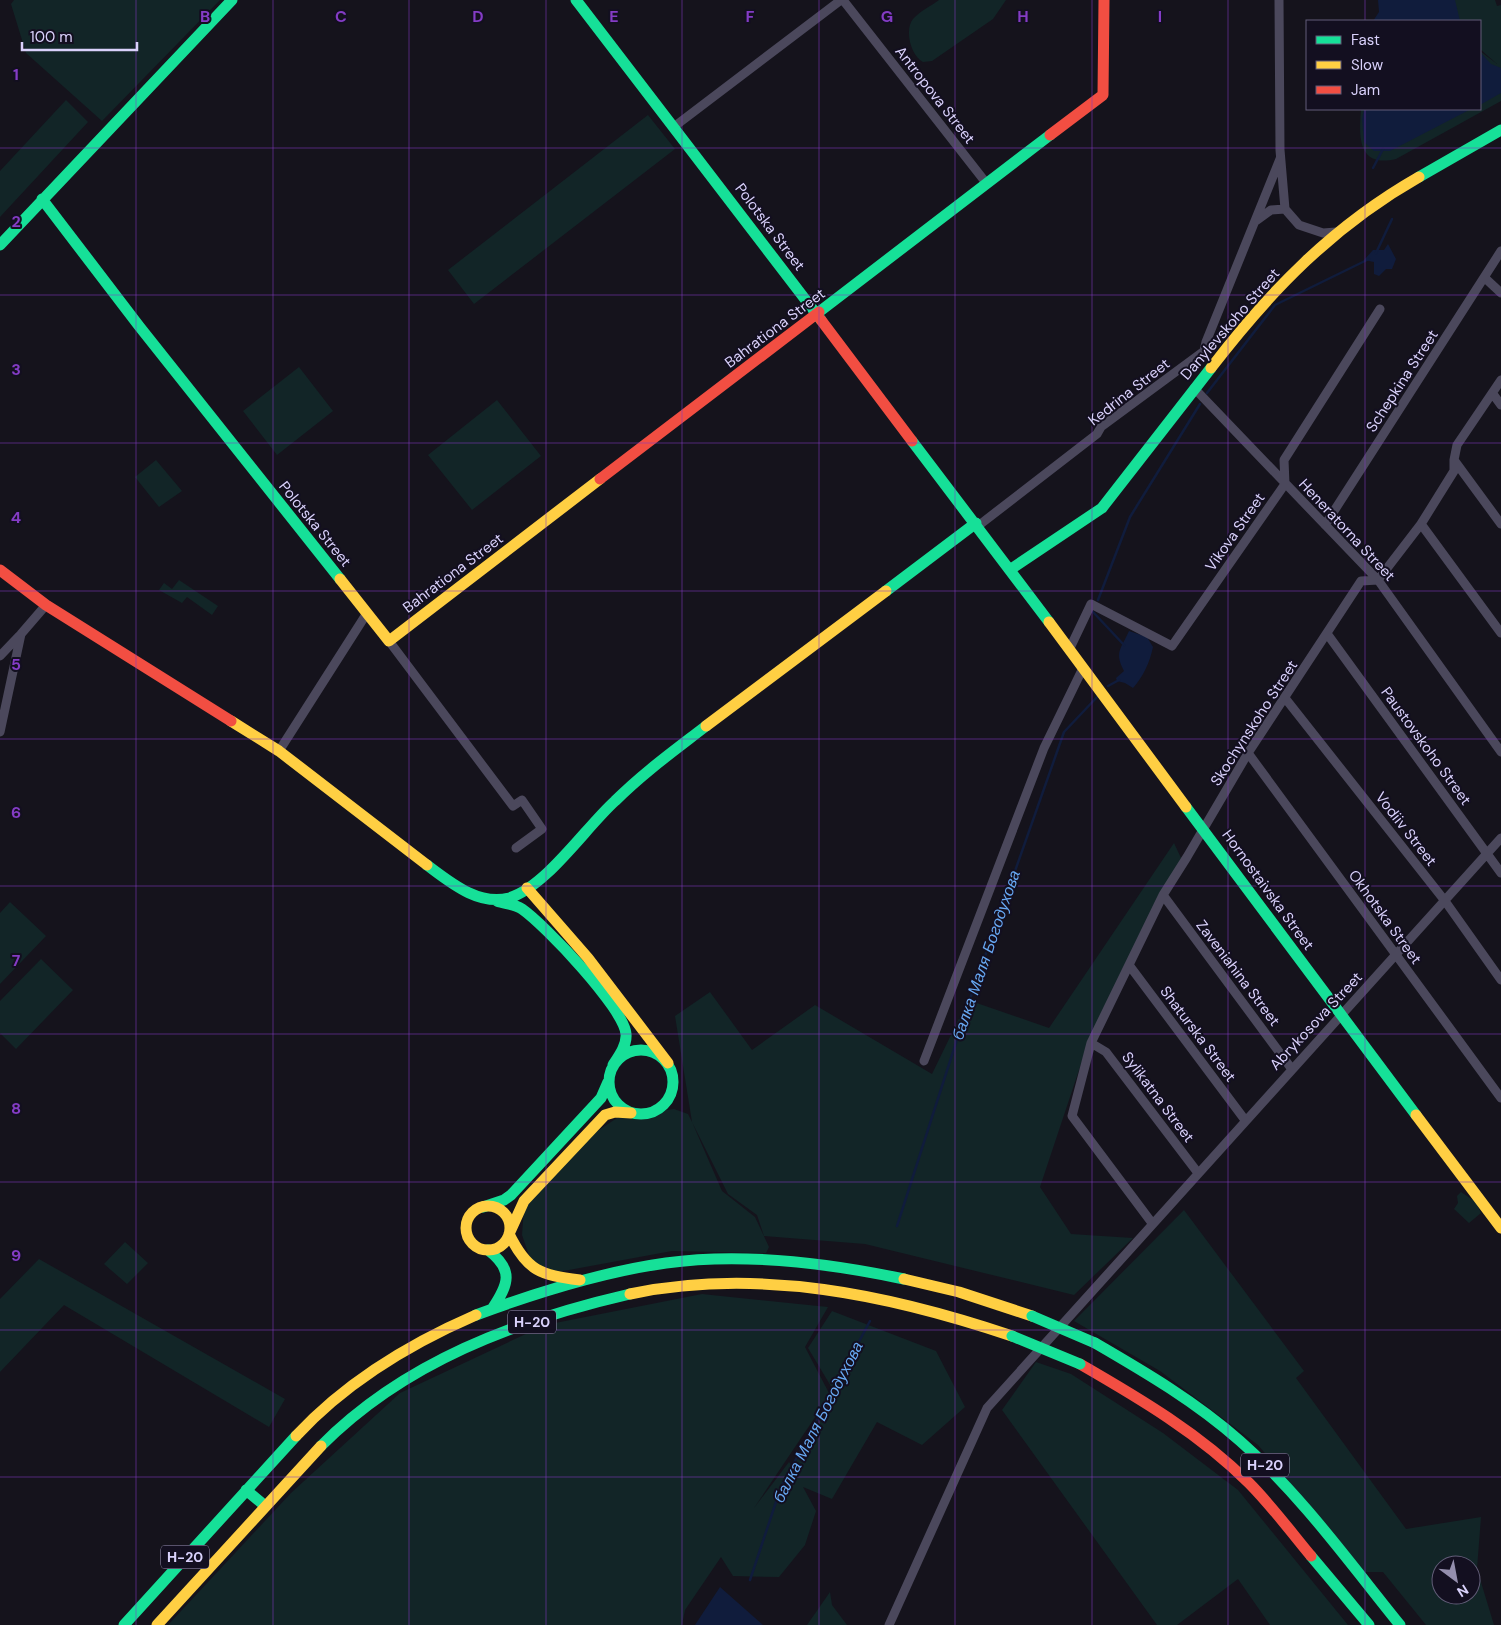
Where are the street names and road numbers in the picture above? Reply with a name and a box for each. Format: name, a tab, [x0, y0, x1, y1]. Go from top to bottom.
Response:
street label: Antropova Street	[891, 42, 979, 148]
street label: Polotska Street	[731, 179, 810, 275]
street label: Danylevskoho Street	[1176, 264, 1284, 384]
street label: Bahrationa Street	[721, 284, 829, 372]
street label: Schepkina Street	[1361, 326, 1443, 436]
street label: Kedrina Street	[1084, 354, 1174, 430]
street label: Heneratorna Street	[1294, 475, 1400, 585]
street label: Polotska Street	[274, 477, 356, 571]
street label: Vikova Street	[1201, 489, 1269, 575]
street label: Bahrationa Street	[399, 529, 507, 617]
street label: Skochynskoho Street	[1206, 656, 1302, 790]
street label: Paustovskoho Street	[1376, 683, 1476, 809]
street label: Vodiiv Street	[1371, 788, 1441, 870]
street label: Hornostaivska Street	[1218, 826, 1319, 954]
street label: Okhotska Street	[1344, 866, 1426, 968]
street label: Zaveniahina Street	[1192, 916, 1285, 1030]
street label: Abrykosova Street	[1265, 968, 1367, 1074]
street label: Shaturska Street	[1155, 982, 1241, 1086]
street label: Sylikatna Street	[1117, 1048, 1199, 1146]
road number: Н-20	[508, 1310, 556, 1334]
road number: Н-20	[1241, 1454, 1289, 1476]
road number: Н-20	[161, 1545, 209, 1568]

